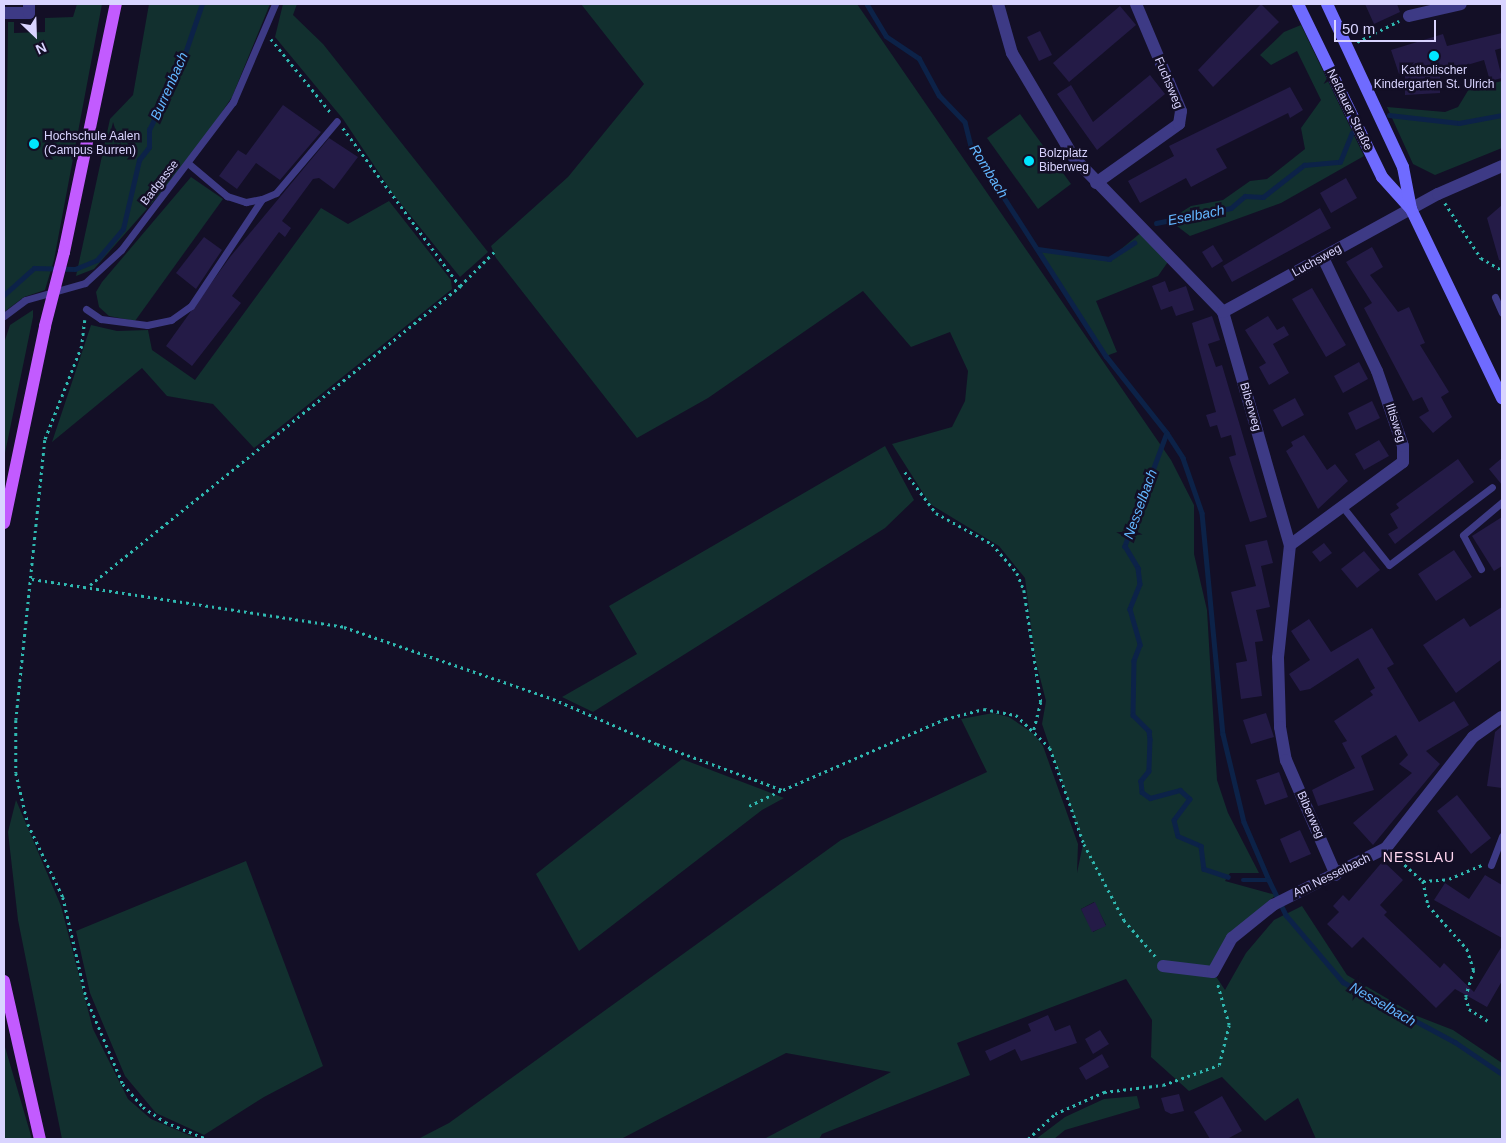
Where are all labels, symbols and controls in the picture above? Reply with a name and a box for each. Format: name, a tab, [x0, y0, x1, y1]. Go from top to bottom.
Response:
north arrow	[10, 10, 60, 60]
scale bar	[1336, 10, 1438, 42]
text: 50 m	[1342, 20, 1375, 37]
text: N	[33, 39, 49, 58]
water label: Burrenbach	[147, 50, 191, 122]
marker: Katholischer Kindergarten St. Ulrich	[1428, 50, 1440, 62]
street label: Fuchsweg	[1151, 55, 1185, 111]
place label: Katholischer Kindergarten St. Ulrich	[1374, 64, 1494, 92]
street label: Neßlauer Straße	[1323, 67, 1375, 153]
place label: Hochschule Aalen (Campus Burren)	[44, 130, 141, 158]
marker: Hochschule Aalen (Campus Burren)	[28, 138, 40, 150]
water label: Rombach	[966, 141, 1012, 201]
place label: Bolzplatz Biberweg	[1039, 147, 1089, 175]
marker: Bolzplatz Biberweg	[1023, 155, 1035, 167]
street label: Badgasse	[138, 158, 182, 208]
water label: Eselbach	[1166, 201, 1226, 229]
street label: Luchsweg	[1290, 242, 1344, 280]
street label: Biberweg	[1236, 381, 1264, 433]
street label: Iltisweg	[1382, 402, 1408, 444]
water label: Nesselbach	[1120, 467, 1160, 541]
street label: Biberweg	[1293, 789, 1327, 841]
district label: NESSLAU	[1382, 849, 1456, 865]
street label: Am Nesselbach	[1291, 851, 1373, 901]
water label: Nesselbach	[1347, 978, 1419, 1030]

